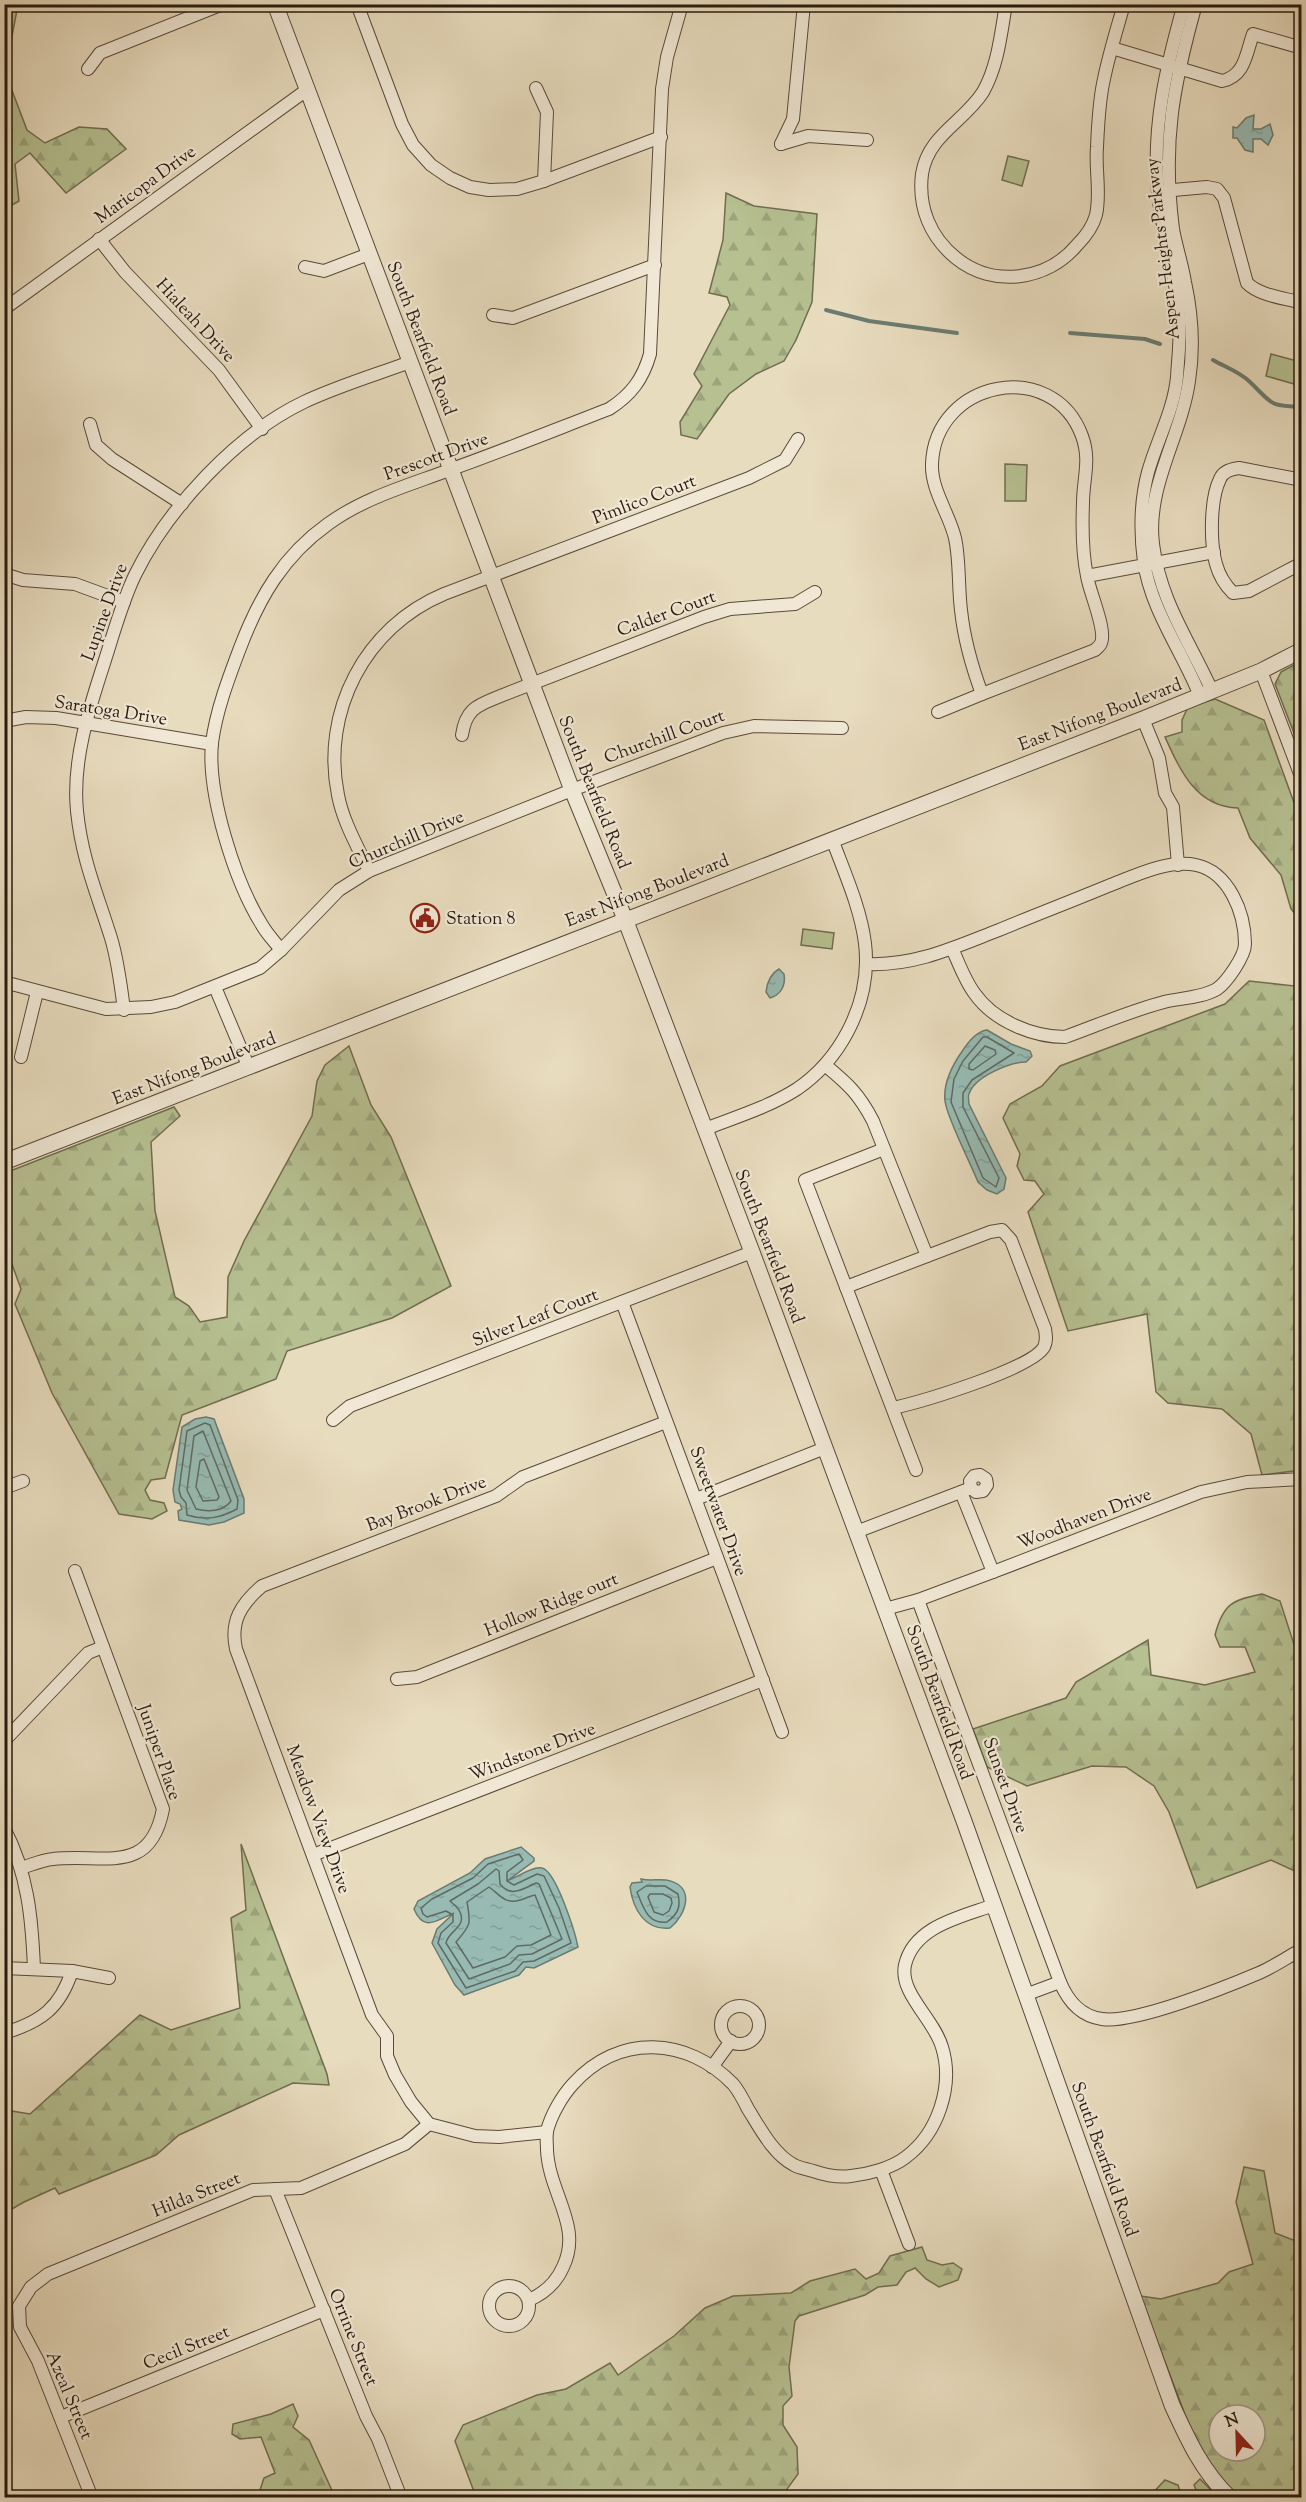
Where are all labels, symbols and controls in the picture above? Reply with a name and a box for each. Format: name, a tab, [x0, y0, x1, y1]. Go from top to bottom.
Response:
street label: Maricopa Drive	[90, 140, 202, 231]
street label: Aspen Heights Parkway	[1140, 156, 1188, 341]
street label: South Bearfield Road	[379, 258, 462, 420]
street label: Hialeah Drive	[149, 273, 240, 369]
street label: Prescott Drive	[381, 427, 493, 489]
street label: Pimlico Court	[589, 469, 700, 533]
street label: Lupine Drive	[76, 560, 136, 665]
street label: Calder Court	[614, 585, 720, 645]
street label: East Nifong Boulevard	[1015, 673, 1186, 759]
street label: Saratoga Drive	[52, 690, 169, 734]
street label: Churchill Court	[601, 704, 729, 772]
street label: South Bearfield Road	[550, 712, 636, 873]
street label: Churchill Drive	[345, 805, 468, 877]
street label: East Nifong Boulevard	[562, 849, 733, 935]
public building icon: Station 8	[409, 902, 441, 934]
place label: Station 8	[446, 907, 516, 933]
street label: East Nifong Boulevard	[109, 1027, 280, 1113]
street label: South Bearfield Road	[727, 1166, 810, 1328]
street label: Silver Leaf Court	[469, 1283, 603, 1355]
street label: Sweetwater Drive	[682, 1443, 753, 1580]
street label: Bay Brook Drive	[363, 1470, 491, 1540]
street label: Woodhaven Drive	[1014, 1482, 1156, 1557]
street label: Hollow Ridge ourt	[481, 1567, 623, 1645]
street label: South Bearfield Road	[898, 1621, 978, 1784]
street label: Juniper Place	[129, 1700, 187, 1804]
street label: Windstone Drive	[466, 1717, 600, 1789]
street label: Sunset Drive	[975, 1734, 1034, 1837]
street label: Meadow View Drive	[278, 1742, 356, 1898]
street label: South Bearfield Road	[1063, 2078, 1143, 2241]
street label: Hilda Street	[149, 2166, 245, 2225]
street label: Orrine Street	[321, 2285, 384, 2390]
street label: Cecil Street	[140, 2320, 234, 2378]
street label: Azeal Street	[38, 2348, 98, 2444]
north arrow	[1207, 2403, 1267, 2463]
text: N	[1222, 2408, 1243, 2434]

